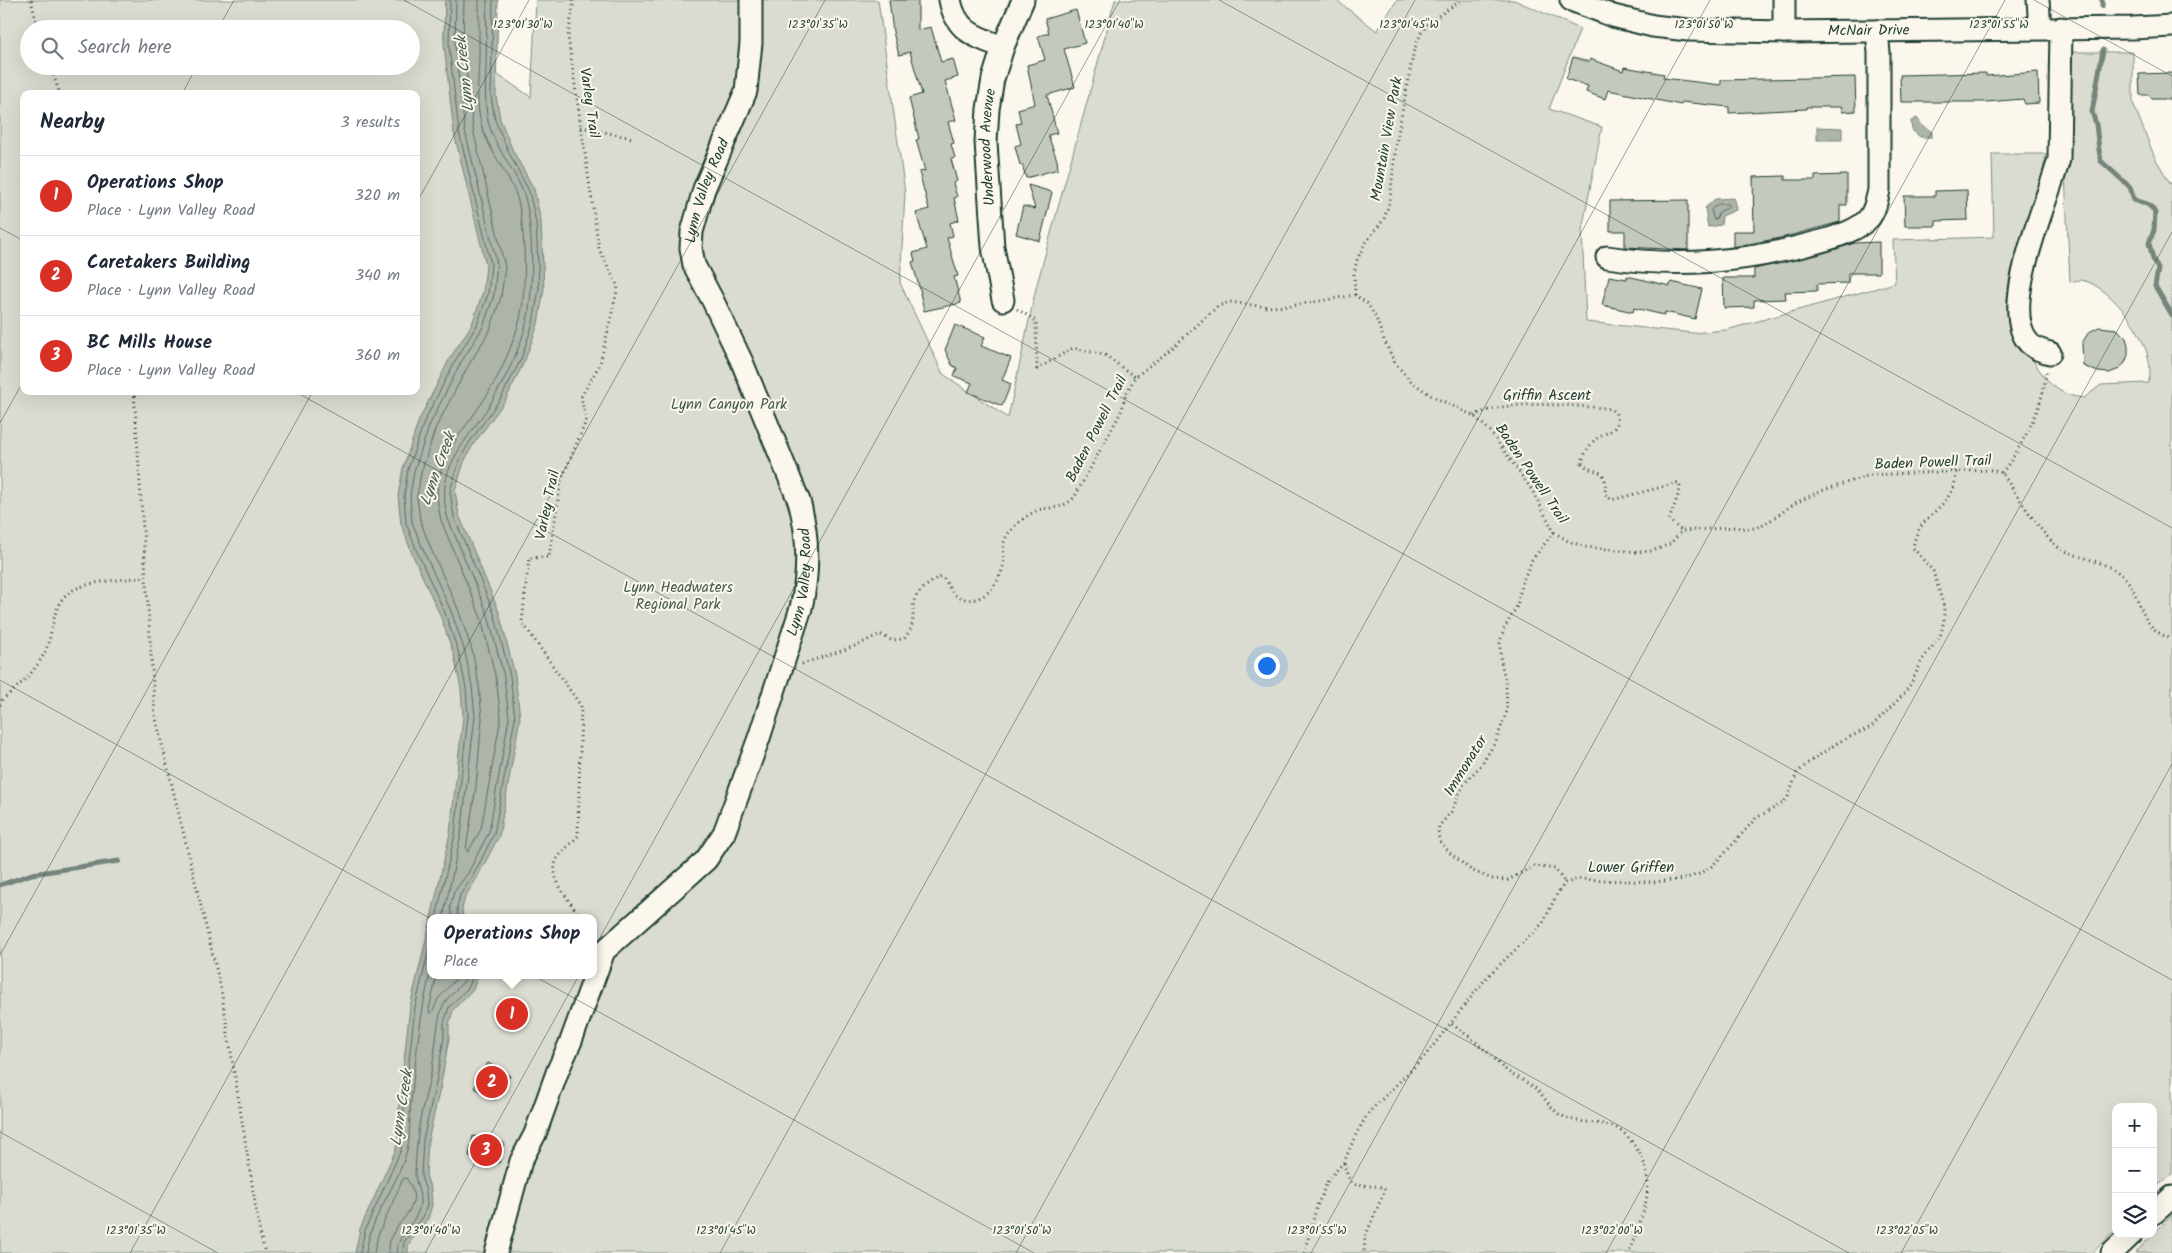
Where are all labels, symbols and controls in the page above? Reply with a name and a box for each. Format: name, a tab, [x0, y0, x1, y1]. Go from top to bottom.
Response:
text: 123°01'30"W	[493, 15, 553, 34]
text: 123°01'35"W	[788, 15, 848, 34]
text: 123°01'40"W	[1084, 15, 1144, 34]
text: 123°01'45"W	[1379, 15, 1439, 34]
text: 123°01'50"W	[1675, 15, 1733, 34]
text: 123°01'55"W	[1969, 15, 2029, 34]
street label: McNair Drive	[1828, 19, 1910, 43]
search box	[20, 20, 420, 75]
water label: Lynn Creek	[448, 32, 481, 113]
text: Search here	[78, 33, 172, 63]
icon: search	[38, 34, 66, 62]
street label: Varley Trail	[572, 66, 606, 140]
street label: Mountain View Park	[1364, 74, 1410, 203]
street label: Underwood Avenue	[974, 86, 1003, 207]
text: Nearby	[40, 106, 105, 139]
text: 3 results	[341, 110, 400, 135]
street label: Lynn Valley Road	[679, 134, 736, 244]
text: Operations Shop	[87, 168, 224, 198]
text: 1	[54, 183, 58, 208]
text: 320 m	[354, 183, 400, 208]
text: Place · Lynn Valley Road	[87, 198, 255, 223]
text: Caretakers Building	[87, 248, 250, 278]
text: 2	[51, 263, 61, 288]
text: 340 m	[355, 263, 400, 288]
text: Place · Lynn Valley Road	[87, 278, 255, 303]
text: BC Mills House	[87, 328, 212, 358]
text: 3	[52, 343, 60, 368]
text: 360 m	[355, 343, 400, 368]
text: Place · Lynn Valley Road	[87, 358, 255, 383]
street label: Baden Powell Trail	[1060, 371, 1134, 487]
street label: Griffin Ascent	[1503, 384, 1591, 408]
park label: Lynn Canyon Park	[671, 393, 788, 417]
street label: Baden Powell Trail	[1488, 419, 1574, 530]
water label: Lynn Creek	[413, 426, 464, 509]
street label: Baden Powell Trail	[1874, 449, 1992, 477]
street label: Varley Trail	[529, 468, 567, 542]
street label: Lynn Valley Road	[781, 526, 819, 639]
park label: Lynn Headwaters Regional Park	[623, 576, 733, 617]
your location	[1254, 653, 1280, 679]
street label: Immonator	[1438, 730, 1495, 801]
street label: Lower Griffen	[1588, 856, 1674, 880]
popup	[427, 914, 597, 979]
text: Operations Shop	[444, 919, 580, 949]
text: Place	[444, 949, 478, 974]
pin: 1	[496, 995, 528, 1033]
pin: 2	[476, 1063, 508, 1101]
water label: Lynn Creek	[384, 1066, 421, 1148]
map controls	[2112, 1103, 2157, 1238]
button: +	[2112, 1103, 2157, 1148]
pin: 3	[470, 1131, 502, 1169]
button: −	[2112, 1148, 2157, 1193]
button: layers	[2112, 1193, 2157, 1238]
text: 123°01'35"W	[106, 1221, 166, 1240]
text: 123°01'40"W	[401, 1221, 461, 1240]
text: 123°01'45"W	[696, 1221, 756, 1240]
text: 123°01'50"W	[993, 1221, 1051, 1240]
text: 123°01'55"W	[1287, 1221, 1347, 1240]
text: 123°02'00"W	[1581, 1221, 1643, 1240]
text: 123°02'05"W	[1876, 1221, 1938, 1240]

